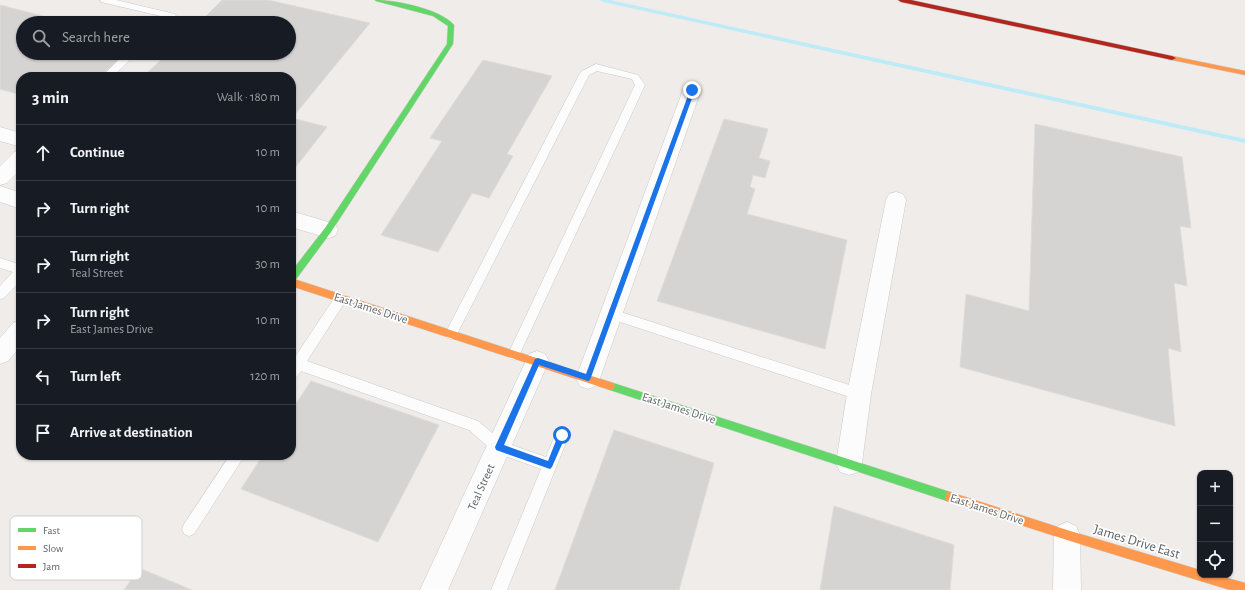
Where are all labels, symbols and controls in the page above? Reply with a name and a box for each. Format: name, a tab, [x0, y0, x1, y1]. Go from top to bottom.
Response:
search box	[16, 16, 296, 60]
icon: search	[30, 27, 52, 49]
text: Search here	[62, 30, 130, 45]
route end	[683, 81, 701, 99]
text: 3 min	[32, 89, 69, 106]
text: Walk · 180 m	[217, 91, 280, 104]
icon: ahead	[32, 142, 54, 164]
text: Continue	[70, 145, 125, 160]
text: 10 m	[256, 146, 280, 159]
icon: right	[32, 198, 54, 220]
text: Turn right	[70, 201, 129, 216]
text: 10 m	[256, 202, 280, 215]
text: Turn right	[70, 249, 129, 264]
icon: right	[32, 254, 54, 276]
text: 30 m	[255, 258, 280, 271]
text: Teal Street	[70, 267, 123, 280]
street label: East James Drive	[333, 290, 409, 326]
text: Turn right	[70, 305, 129, 320]
icon: right	[32, 310, 54, 332]
text: 10 m	[256, 314, 280, 327]
text: East James Drive	[70, 323, 153, 336]
icon: left	[32, 366, 54, 388]
text: Turn left	[70, 369, 121, 384]
text: 120 m	[250, 370, 280, 383]
street label: East James Drive	[641, 390, 717, 426]
icon: arrive	[32, 422, 54, 444]
text: Arrive at destination	[70, 425, 193, 440]
route start	[553, 426, 571, 444]
street label: Teal Street	[465, 462, 497, 512]
map controls	[1197, 470, 1233, 578]
button: +	[1197, 470, 1233, 506]
street label: East James Drive	[949, 491, 1025, 527]
button: −	[1197, 506, 1233, 542]
legend	[10, 516, 142, 580]
street label: James Drive East	[1092, 522, 1182, 562]
text: Fast	[43, 525, 61, 536]
button: locate	[1197, 542, 1233, 578]
text: Slow	[43, 543, 64, 554]
text: Jam	[43, 561, 60, 572]

